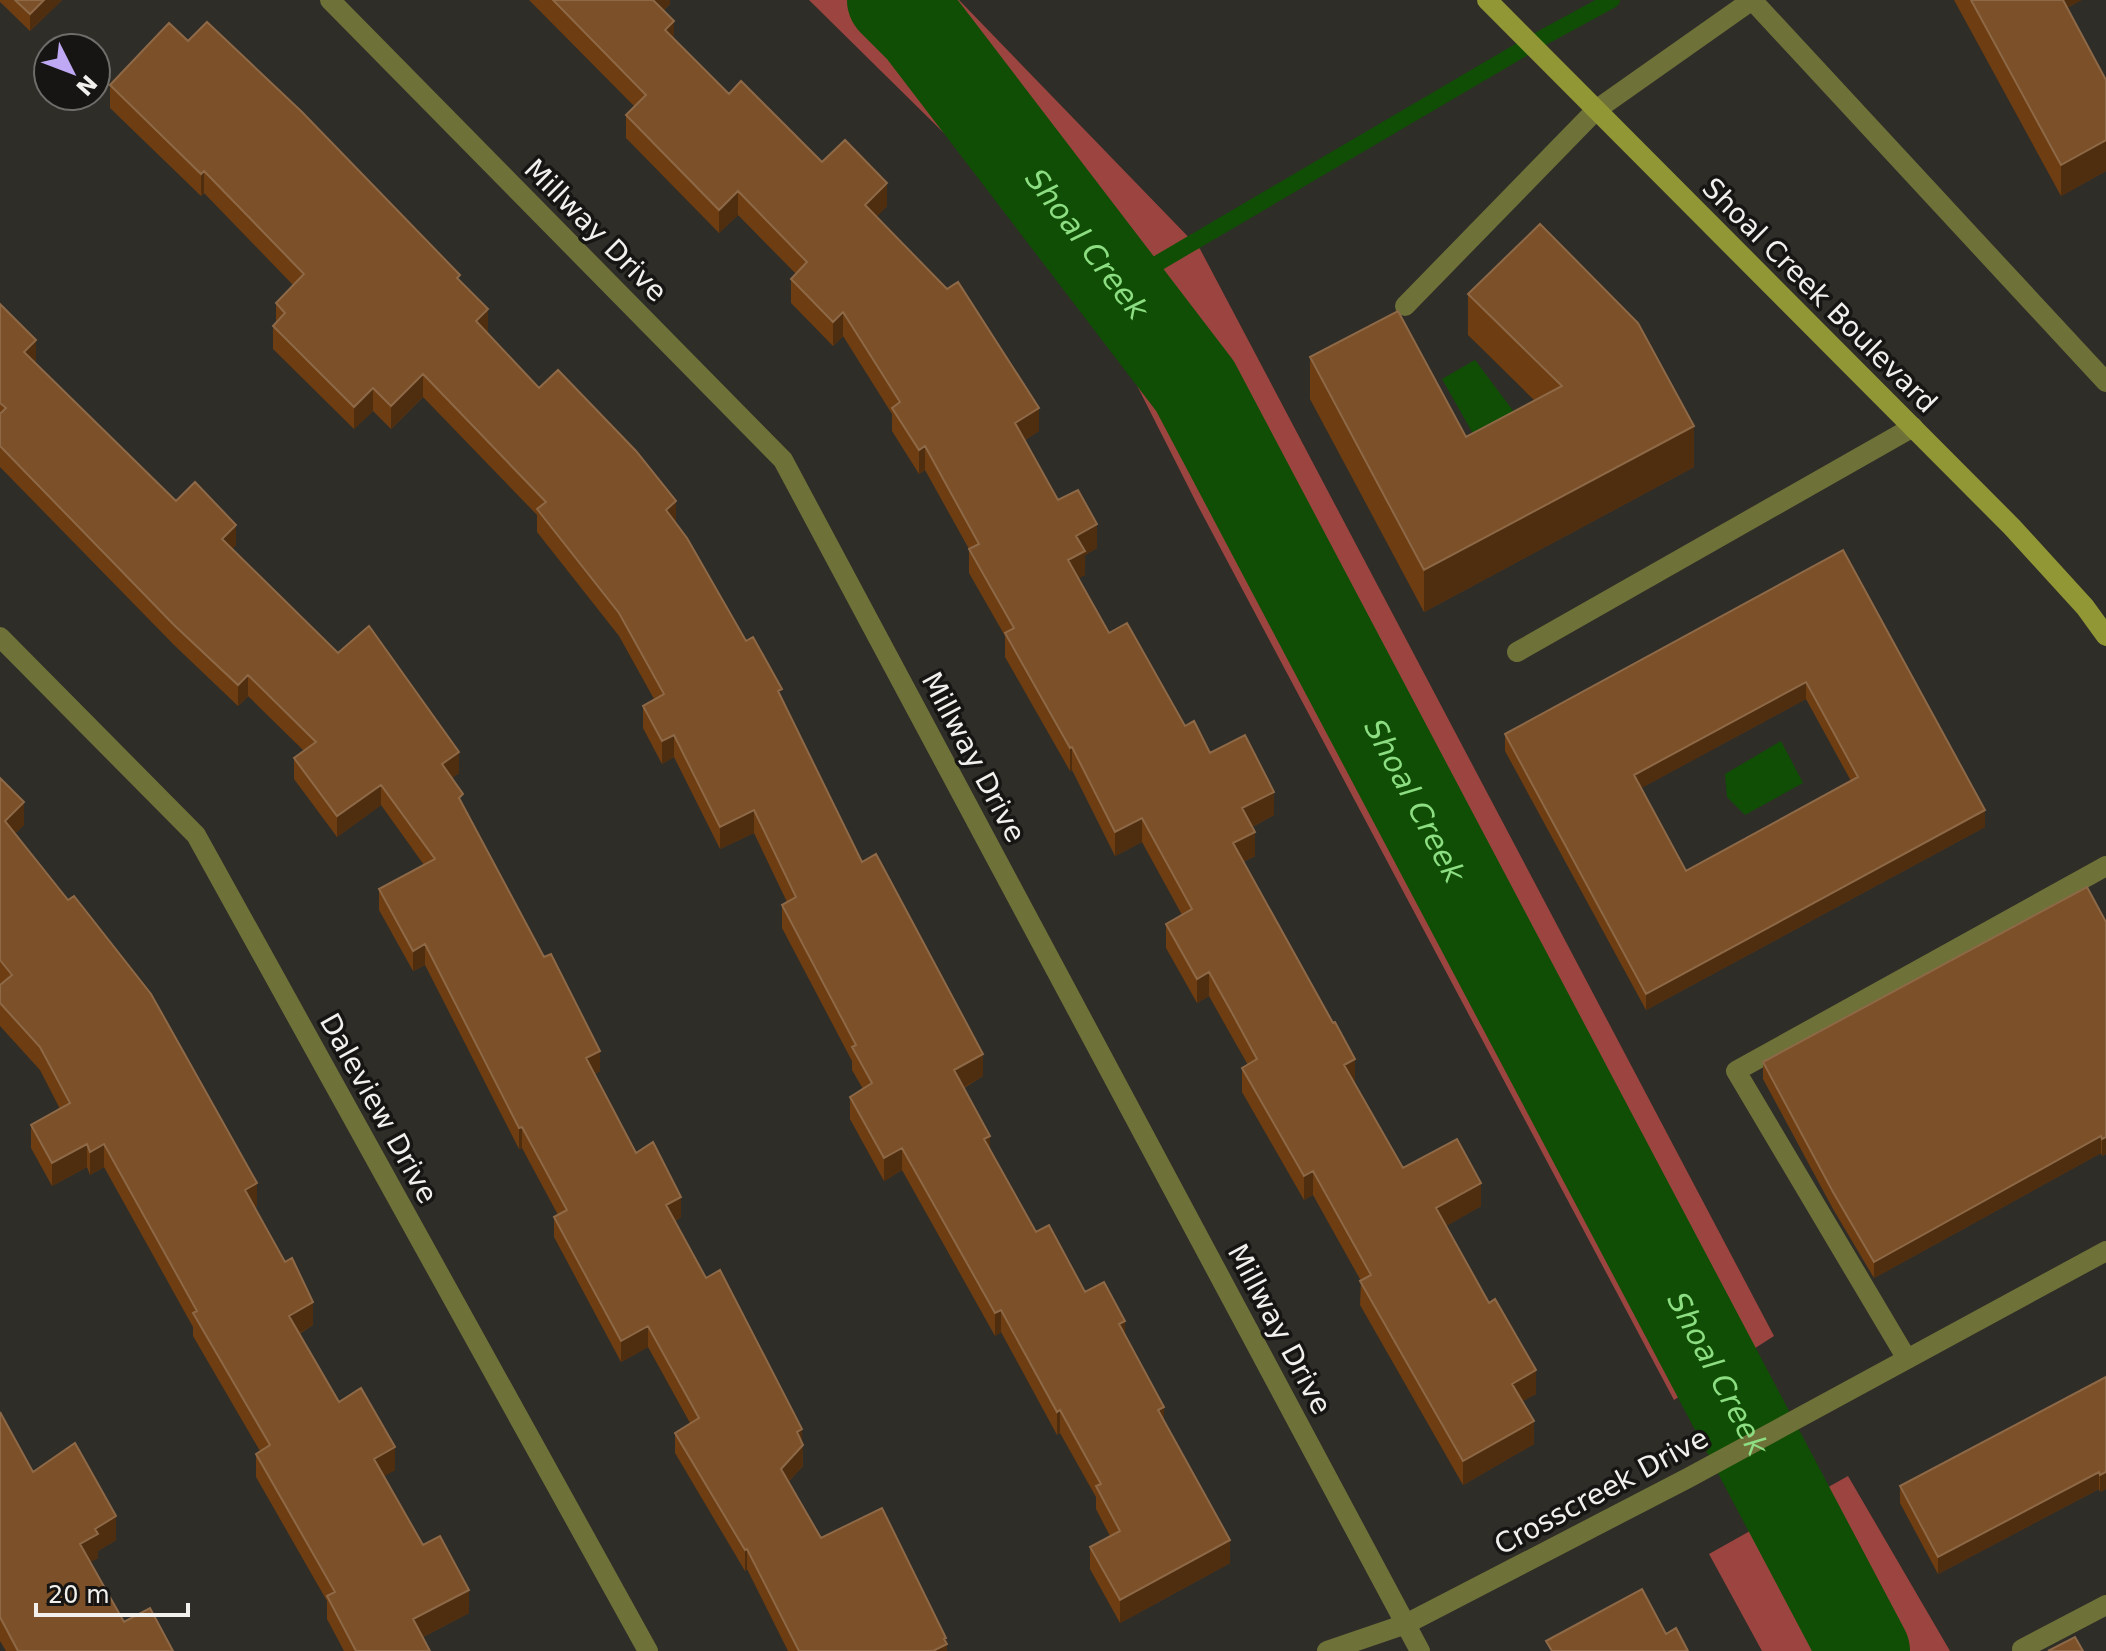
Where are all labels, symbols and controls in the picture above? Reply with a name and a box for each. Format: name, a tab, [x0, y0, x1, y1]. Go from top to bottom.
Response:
north arrow	[32, 32, 112, 112]
text: N	[71, 70, 102, 100]
street label: Millway Drive	[518, 152, 674, 308]
water label: Shoal Creek	[1018, 162, 1157, 327]
street label: Shoal Creek Boulevard	[1696, 171, 1944, 419]
street label: Millway Drive	[915, 667, 1032, 848]
water label: Shoal Creek	[1357, 713, 1473, 890]
street label: Daleview Drive	[313, 1008, 444, 1209]
street label: Millway Drive	[1221, 1239, 1338, 1420]
water label: Shoal Creek	[1660, 1286, 1776, 1463]
street label: Crosscreek Drive	[1489, 1421, 1714, 1562]
scale bar	[36, 1567, 188, 1617]
text: 20 m	[48, 1581, 110, 1609]

